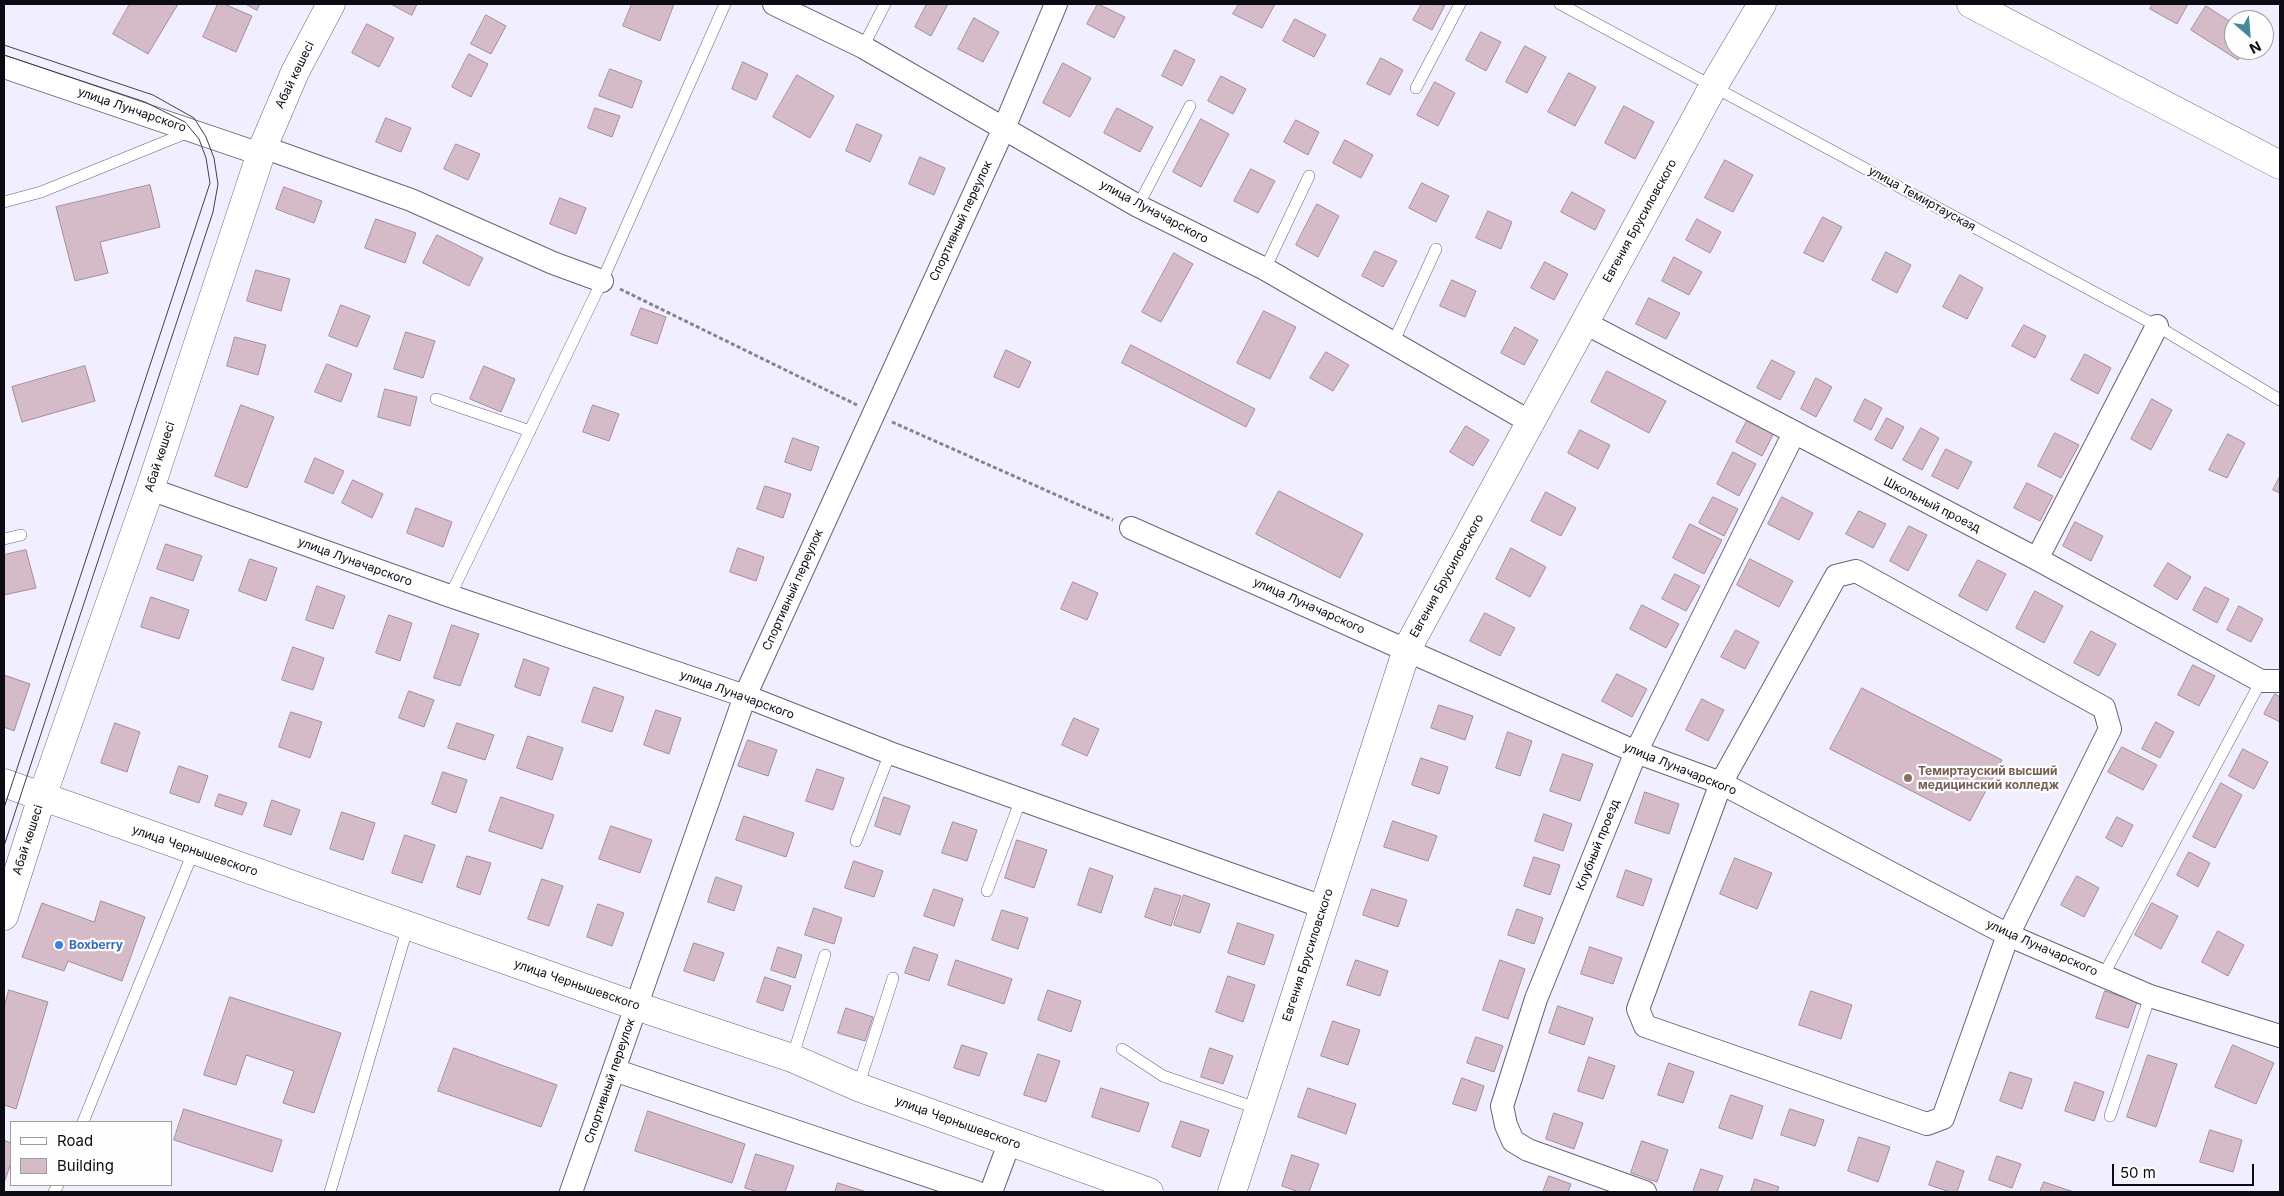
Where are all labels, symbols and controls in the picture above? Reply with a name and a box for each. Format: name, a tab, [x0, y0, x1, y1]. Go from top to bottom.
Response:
north arrow	[2224, 10, 2274, 60]
text: N	[2247, 38, 2264, 58]
street label: Абай көшесі	[273, 39, 317, 111]
street label: улица Лунчарского	[76, 85, 188, 135]
street label: Евгения Брусиловского	[1600, 157, 1680, 285]
street label: Спортивный переулок	[927, 158, 995, 284]
street label: улица Темиртауская	[1866, 164, 1978, 234]
street label: улица Луначарского	[1097, 177, 1211, 247]
street label: Абай көшесі	[142, 420, 178, 494]
street label: Школьный проезд	[1881, 474, 1983, 536]
street label: Евгения Брусиловского	[1407, 512, 1487, 640]
street label: Спортивный переулок	[760, 527, 826, 653]
street label: улица Луначарского	[296, 535, 414, 589]
street label: улица Луначарского	[1251, 575, 1367, 637]
street label: улица Луначарского	[678, 668, 796, 722]
street label: улица Луначарского	[1621, 740, 1739, 798]
place label: Темиртауский высший медицинский колледж	[1918, 764, 2059, 792]
marker: Темиртауский высший медицинский колледж	[1902, 772, 1914, 784]
street label: Клубный проезд	[1573, 797, 1623, 893]
street label: Абай көшесі	[10, 803, 46, 877]
street label: улица Чернышевского	[130, 823, 260, 879]
street label: Евгения Брусиловского	[1280, 887, 1336, 1023]
street label: улица Луначарского	[1984, 917, 2100, 979]
place label: Boxberry	[69, 938, 123, 952]
marker: Boxberry	[53, 939, 65, 951]
street label: улица Чернышевского	[512, 957, 642, 1013]
street label: Спортивный переулок	[582, 1017, 638, 1145]
street label: улица Чернышевского	[893, 1094, 1023, 1152]
legend	[10, 1121, 172, 1186]
text: Road	[57, 1131, 93, 1150]
scale bar	[2114, 1154, 2256, 1186]
text: Building	[57, 1156, 114, 1175]
text: 50 m	[2120, 1163, 2156, 1182]

